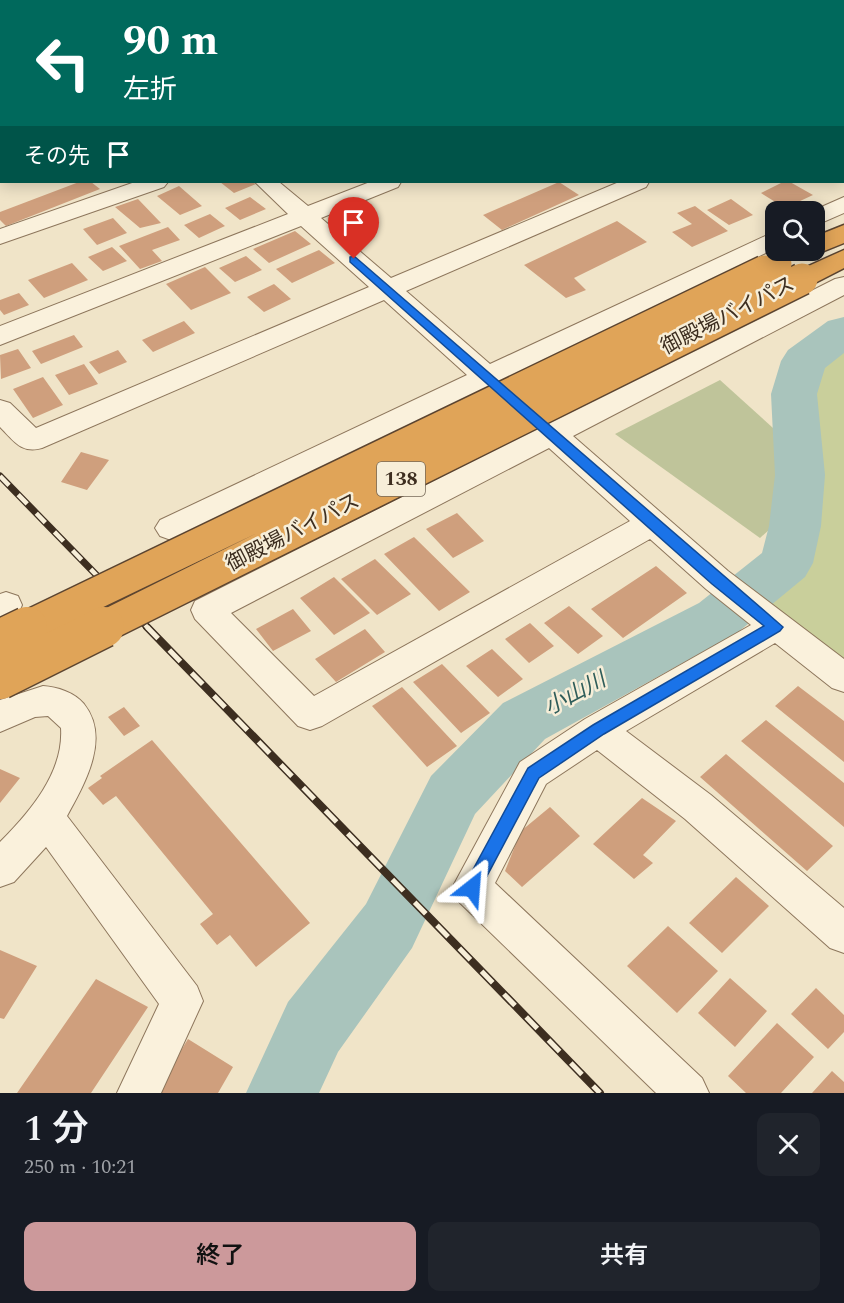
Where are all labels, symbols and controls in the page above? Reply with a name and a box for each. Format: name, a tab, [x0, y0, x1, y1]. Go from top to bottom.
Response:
text: 90 m	[123, 10, 218, 73]
icon: left	[24, 24, 102, 102]
text: 左折	[123, 69, 177, 111]
icon: arrive	[102, 138, 135, 171]
text: その先	[24, 140, 90, 173]
pin	[328, 197, 379, 259]
map controls	[765, 201, 825, 261]
button: search	[765, 201, 825, 261]
icon: arrive	[337, 206, 370, 239]
street label: 御殿場バイパス	[655, 268, 801, 364]
road number: 138	[377, 462, 425, 496]
street label: 御殿場バイパス	[220, 485, 366, 581]
water label: 小山川	[538, 663, 614, 724]
position arrow	[440, 856, 504, 920]
text: 1 分	[24, 1102, 88, 1157]
button: close	[757, 1113, 820, 1176]
text: 250 m · 10:21	[24, 1152, 136, 1182]
button: 終了	[24, 1222, 416, 1291]
button: 共有	[428, 1222, 820, 1291]

